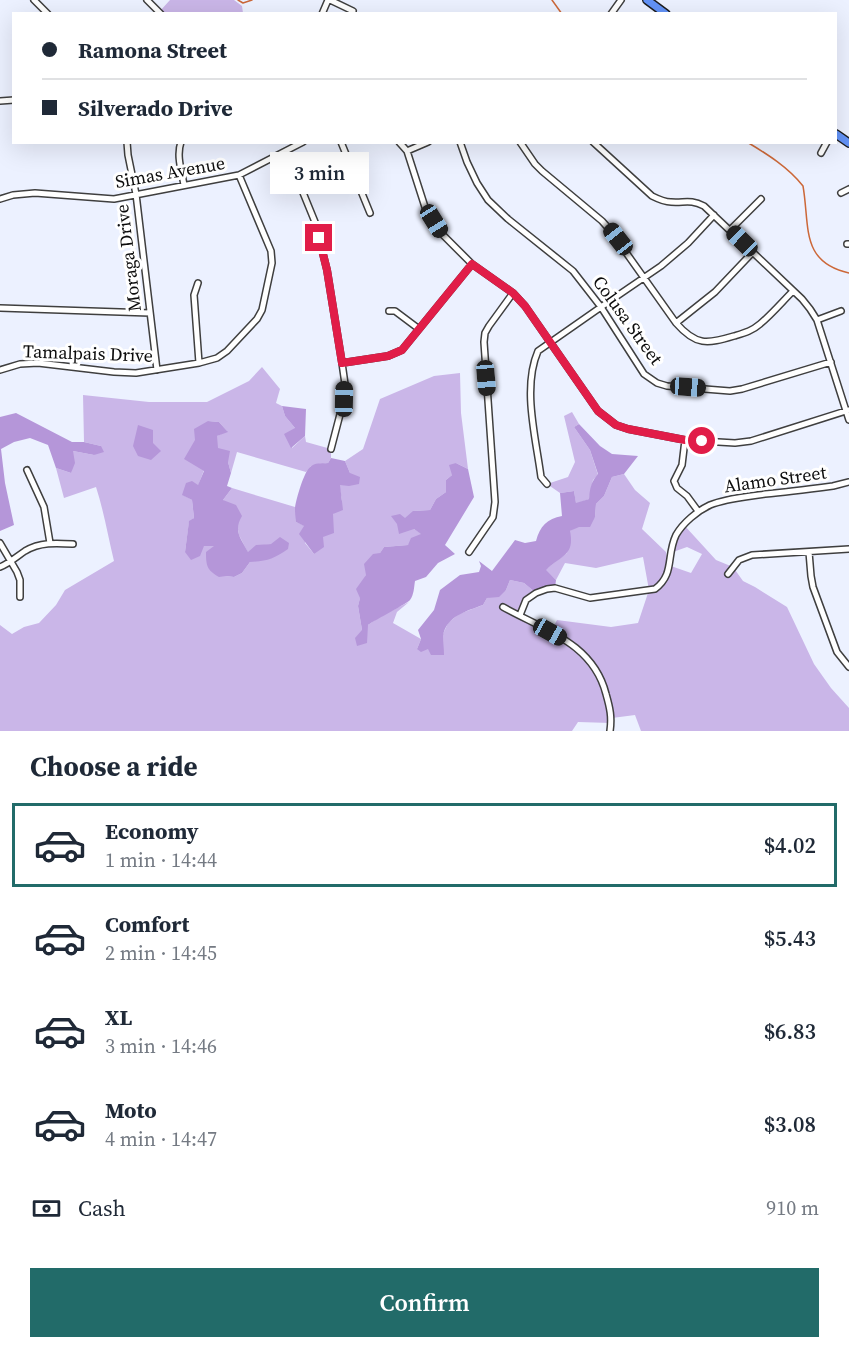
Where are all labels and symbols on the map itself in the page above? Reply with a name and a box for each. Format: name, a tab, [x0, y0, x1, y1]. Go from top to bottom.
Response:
street label: Simas Avenue	[113, 150, 227, 194]
callout: 3 min	[270, 151, 368, 193]
car	[417, 201, 451, 241]
street label: Moraga Drive	[109, 203, 147, 313]
car	[600, 219, 636, 259]
car	[723, 222, 761, 260]
route end	[305, 224, 332, 251]
street label: Colusa Street	[587, 270, 669, 370]
street label: Tamalpais Drive	[23, 338, 153, 368]
car	[475, 359, 497, 397]
car	[669, 377, 707, 397]
car	[335, 381, 353, 417]
route start	[688, 427, 715, 454]
street label: Alamo Street	[722, 459, 828, 499]
car	[530, 615, 570, 649]

